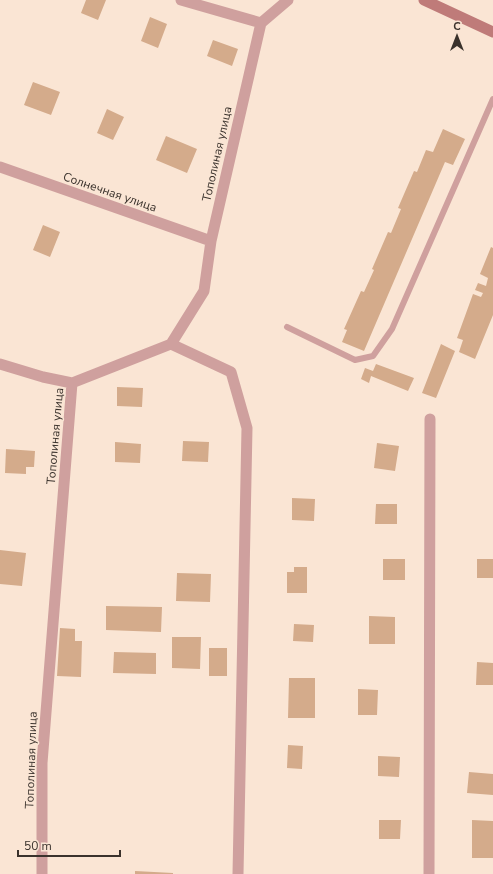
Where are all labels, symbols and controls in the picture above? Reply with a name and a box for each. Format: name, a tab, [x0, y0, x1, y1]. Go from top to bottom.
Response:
north arrow	[437, 16, 477, 56]
text: С	[453, 19, 461, 34]
street label: Тополиная улица	[198, 105, 236, 203]
street label: Солнечная улица	[61, 168, 159, 216]
street label: Тополиная улица	[43, 387, 67, 485]
street label: Тополиная улица	[21, 711, 41, 809]
scale bar	[18, 832, 120, 858]
text: 50 m	[24, 838, 52, 854]

